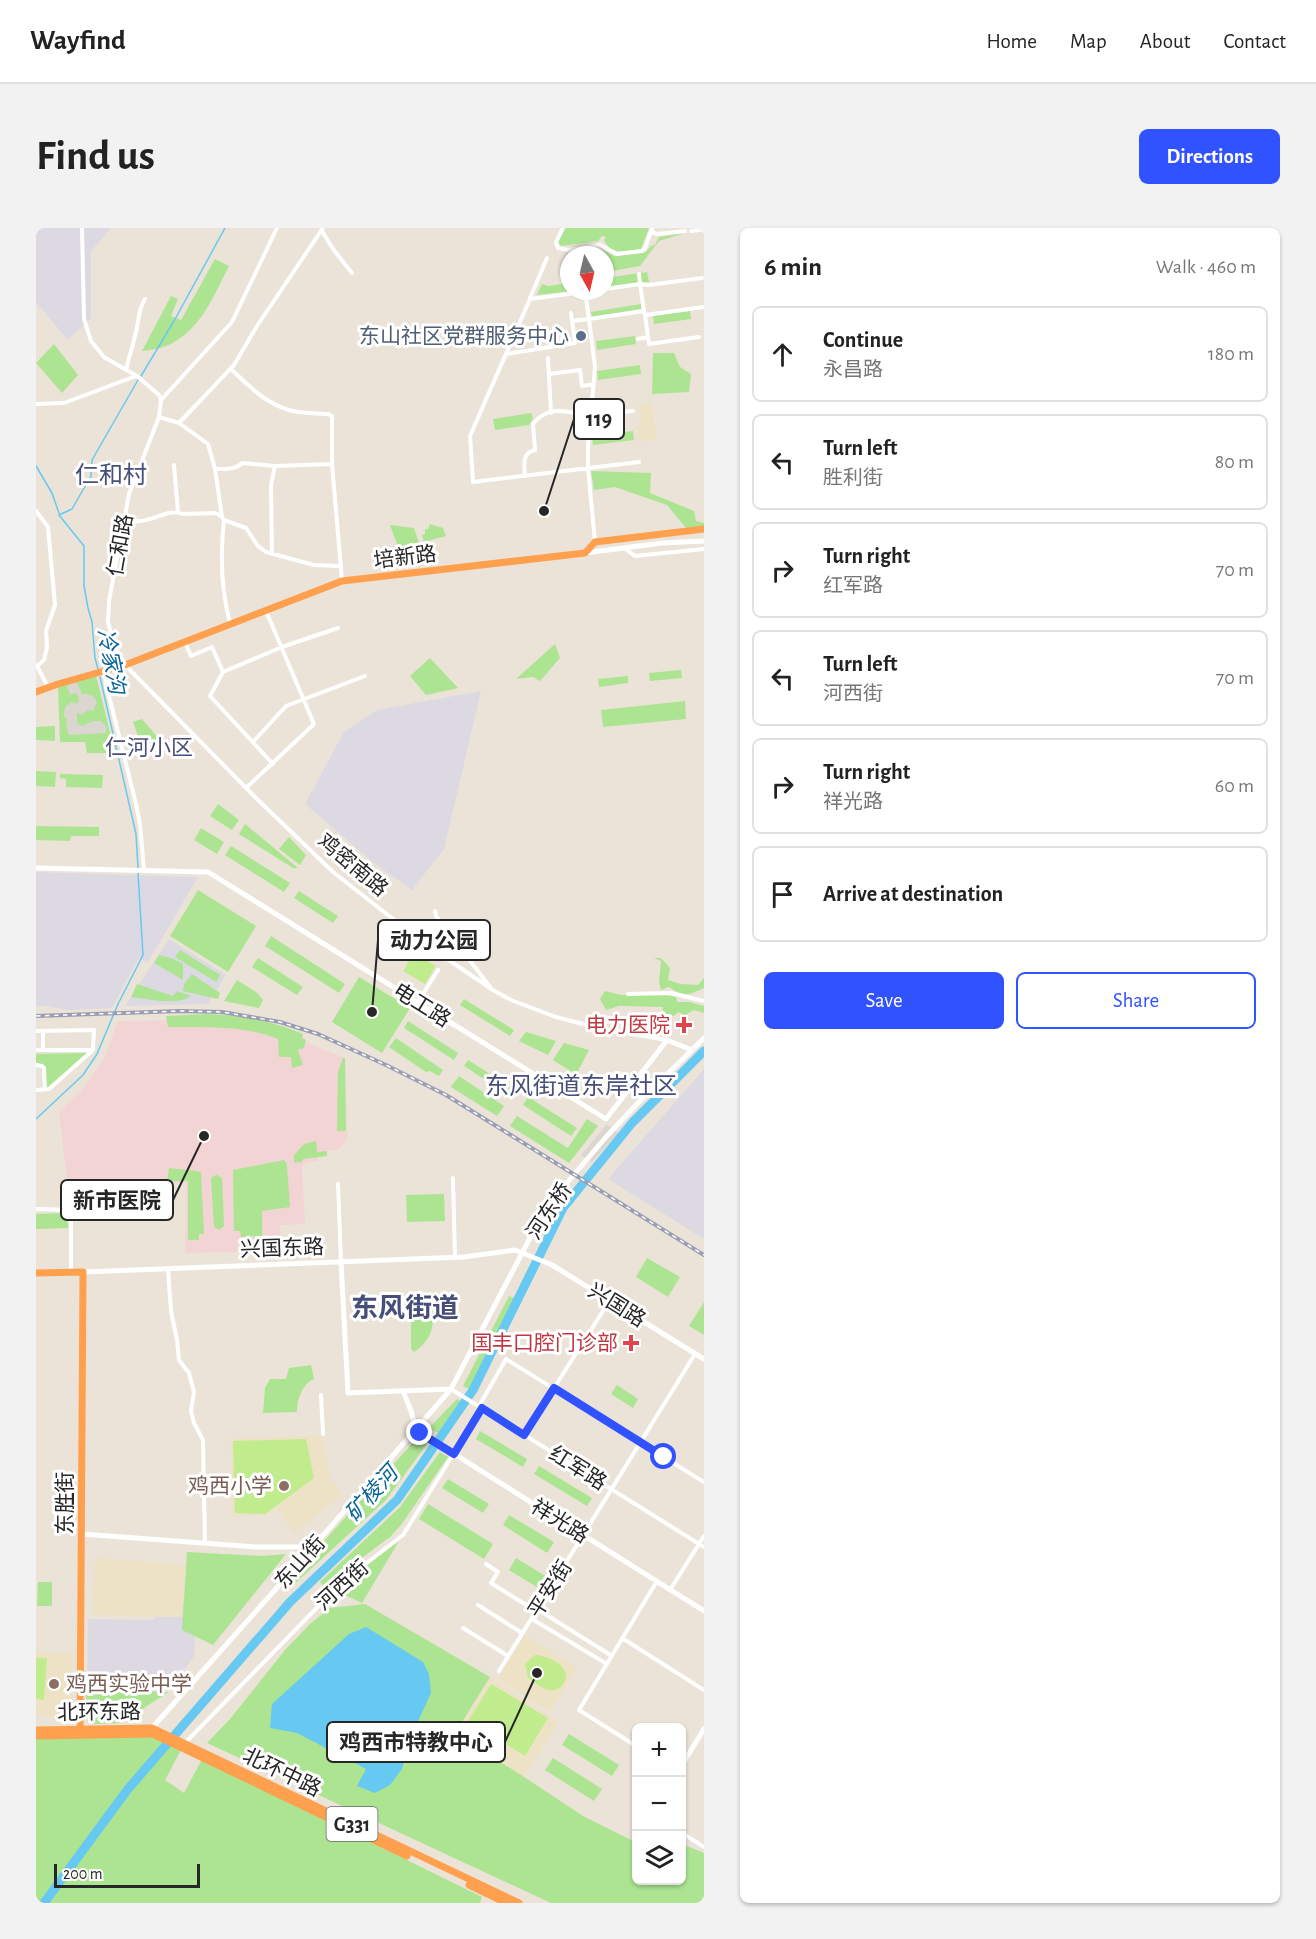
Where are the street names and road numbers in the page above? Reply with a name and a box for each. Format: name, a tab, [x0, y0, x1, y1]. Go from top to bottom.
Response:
street label: 仁和路	[104, 512, 136, 578]
street label: 培新路	[372, 542, 438, 572]
street label: 鸡密南路	[314, 830, 392, 900]
street label: 电工路	[389, 979, 455, 1031]
street label: 河东桥	[522, 1179, 576, 1243]
street label: 兴国东路	[240, 1236, 324, 1260]
street label: 兴国路	[584, 1279, 650, 1331]
street label: 红军路	[545, 1442, 611, 1494]
street label: 东胜街	[54, 1472, 76, 1535]
street label: 祥光路	[527, 1495, 593, 1547]
street label: 东山街	[271, 1531, 329, 1593]
street label: 河西街	[311, 1556, 373, 1614]
street label: 平安街	[524, 1556, 576, 1622]
street label: 北环东路	[57, 1700, 141, 1724]
street label: 北环中路	[239, 1744, 325, 1800]
road number: G331	[326, 1807, 378, 1841]

